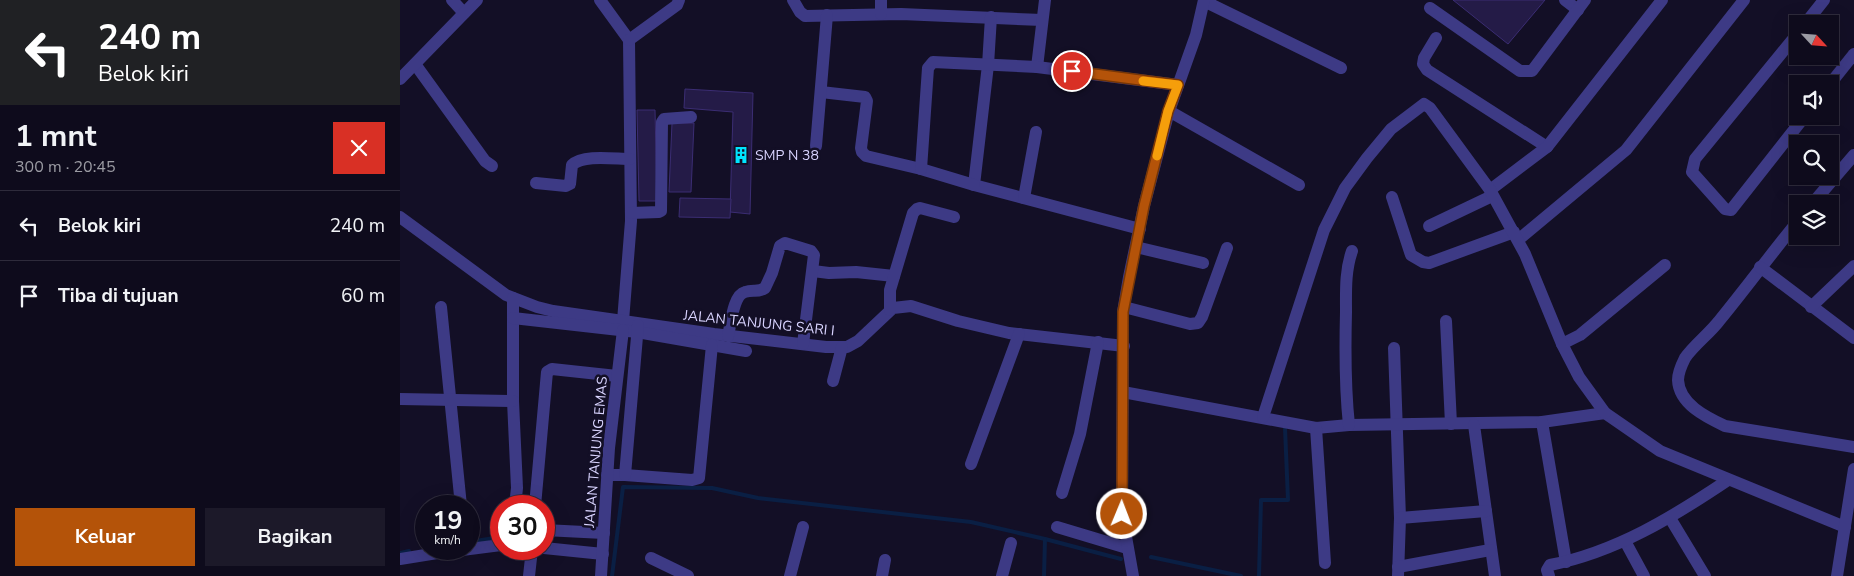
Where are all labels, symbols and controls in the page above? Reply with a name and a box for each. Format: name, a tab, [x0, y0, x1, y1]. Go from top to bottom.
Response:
text: 240 m	[98, 14, 201, 61]
north arrow	[1789, 15, 1839, 65]
map controls	[1789, 15, 1839, 245]
icon: left	[15, 20, 80, 85]
pin	[1051, 50, 1093, 92]
icon: arrive	[1058, 57, 1086, 85]
text: Belok kiri	[98, 59, 189, 89]
button: sound	[1789, 75, 1839, 125]
text: 1 mnt	[15, 116, 96, 157]
button: close	[333, 122, 385, 174]
button: search	[1789, 135, 1839, 185]
building icon: SMP N 38	[731, 145, 751, 165]
place label: SMP N 38	[755, 146, 819, 165]
text: 300 m · 20:45	[15, 156, 116, 178]
button: layers	[1789, 195, 1839, 245]
icon: left	[15, 212, 43, 240]
text: Belok kiri	[58, 213, 141, 239]
text: 240 m	[330, 213, 385, 239]
icon: arrive	[15, 282, 43, 310]
text: Tiba di tujuan	[58, 283, 179, 309]
text: 60 m	[341, 283, 385, 309]
street label: JALAN TANJUNG SARI I	[681, 306, 836, 340]
street label: JALAN TANJUNG EMAS	[580, 375, 612, 529]
position arrow	[1095, 487, 1147, 539]
speed limit sign: 30	[490, 495, 555, 560]
text: 19	[432, 504, 463, 538]
button: Keluar	[15, 508, 195, 566]
button: Bagikan	[205, 508, 385, 566]
text: km/h	[434, 532, 461, 548]

